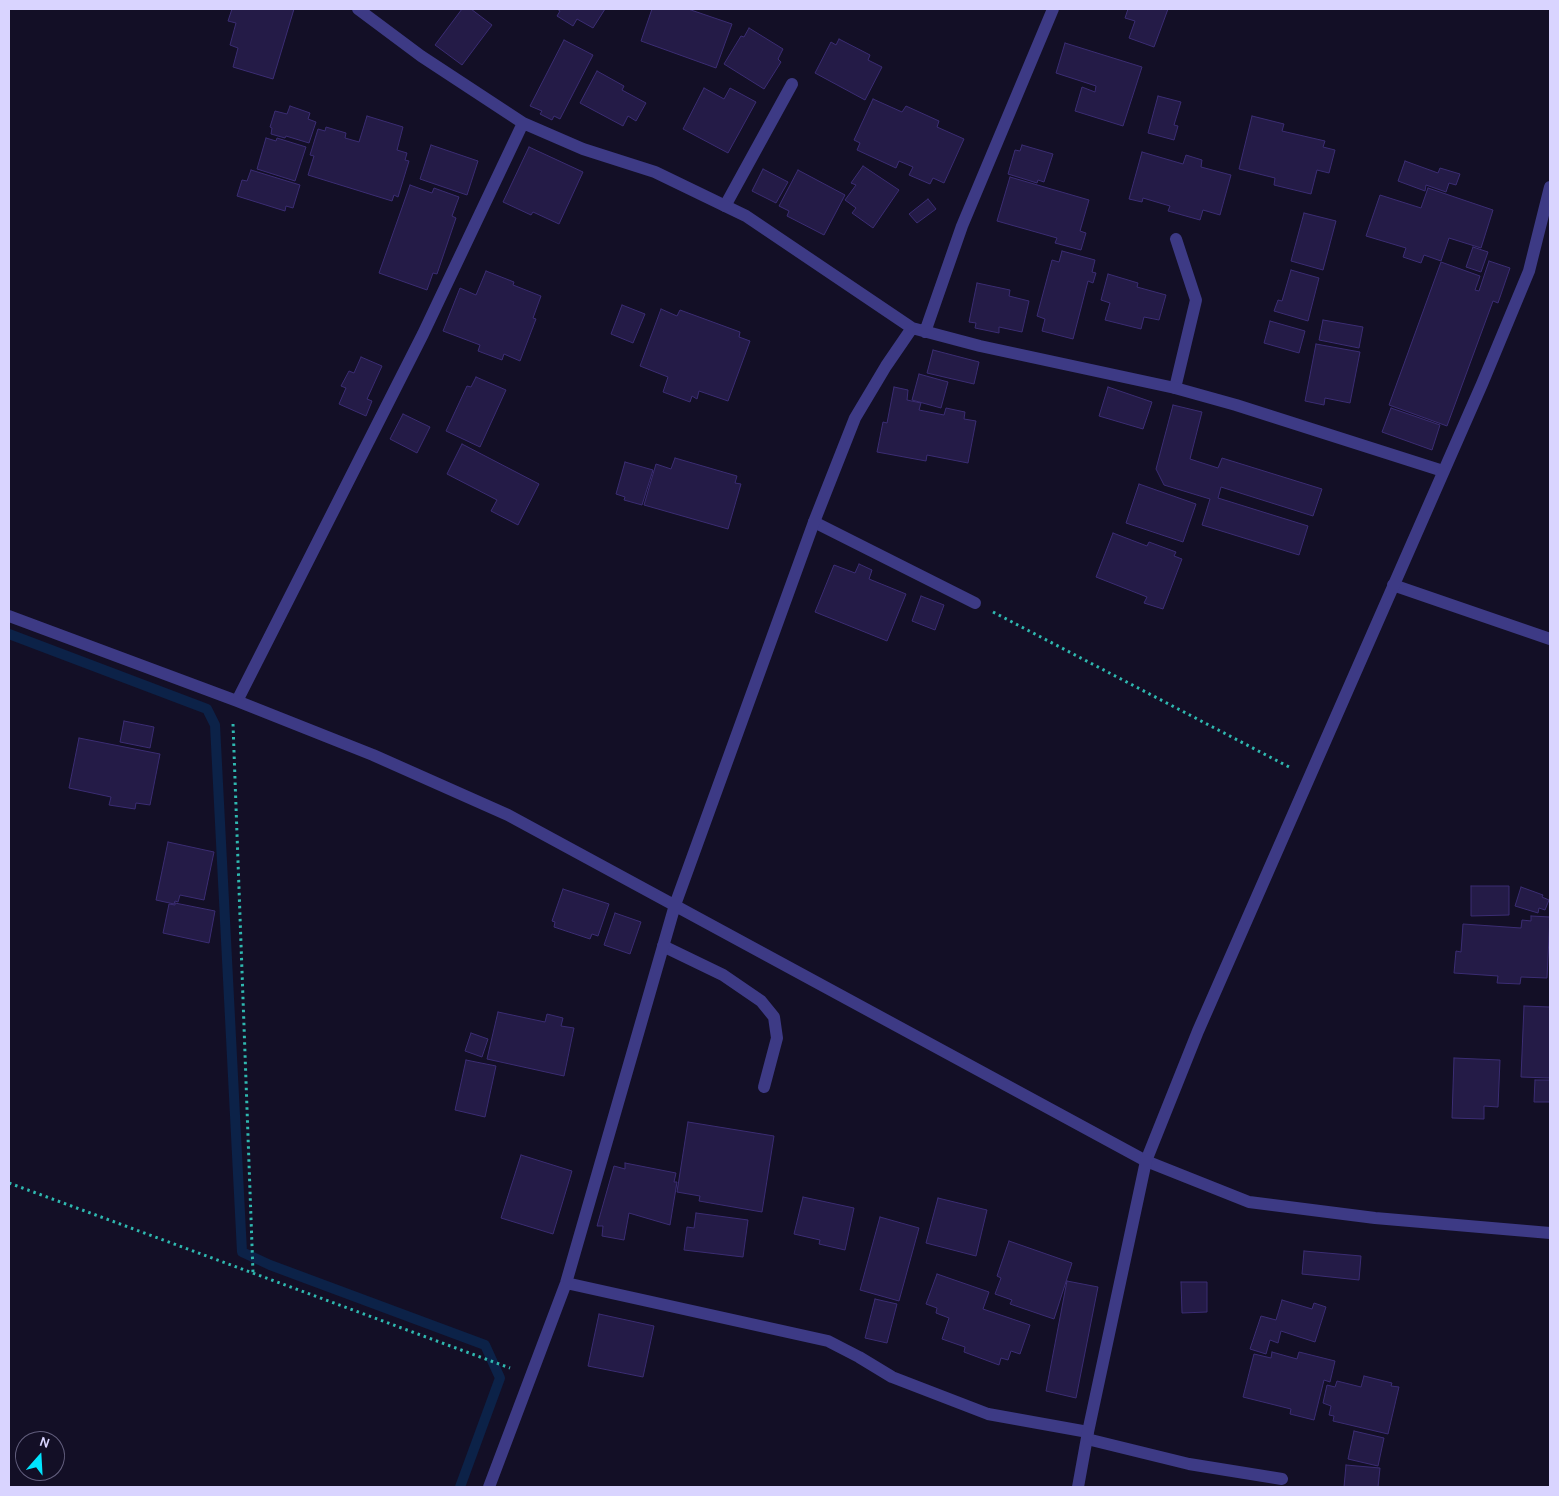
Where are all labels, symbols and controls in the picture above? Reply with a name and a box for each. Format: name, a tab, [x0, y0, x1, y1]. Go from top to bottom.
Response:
north arrow	[15, 1431, 65, 1481]
text: N	[37, 1433, 52, 1452]

